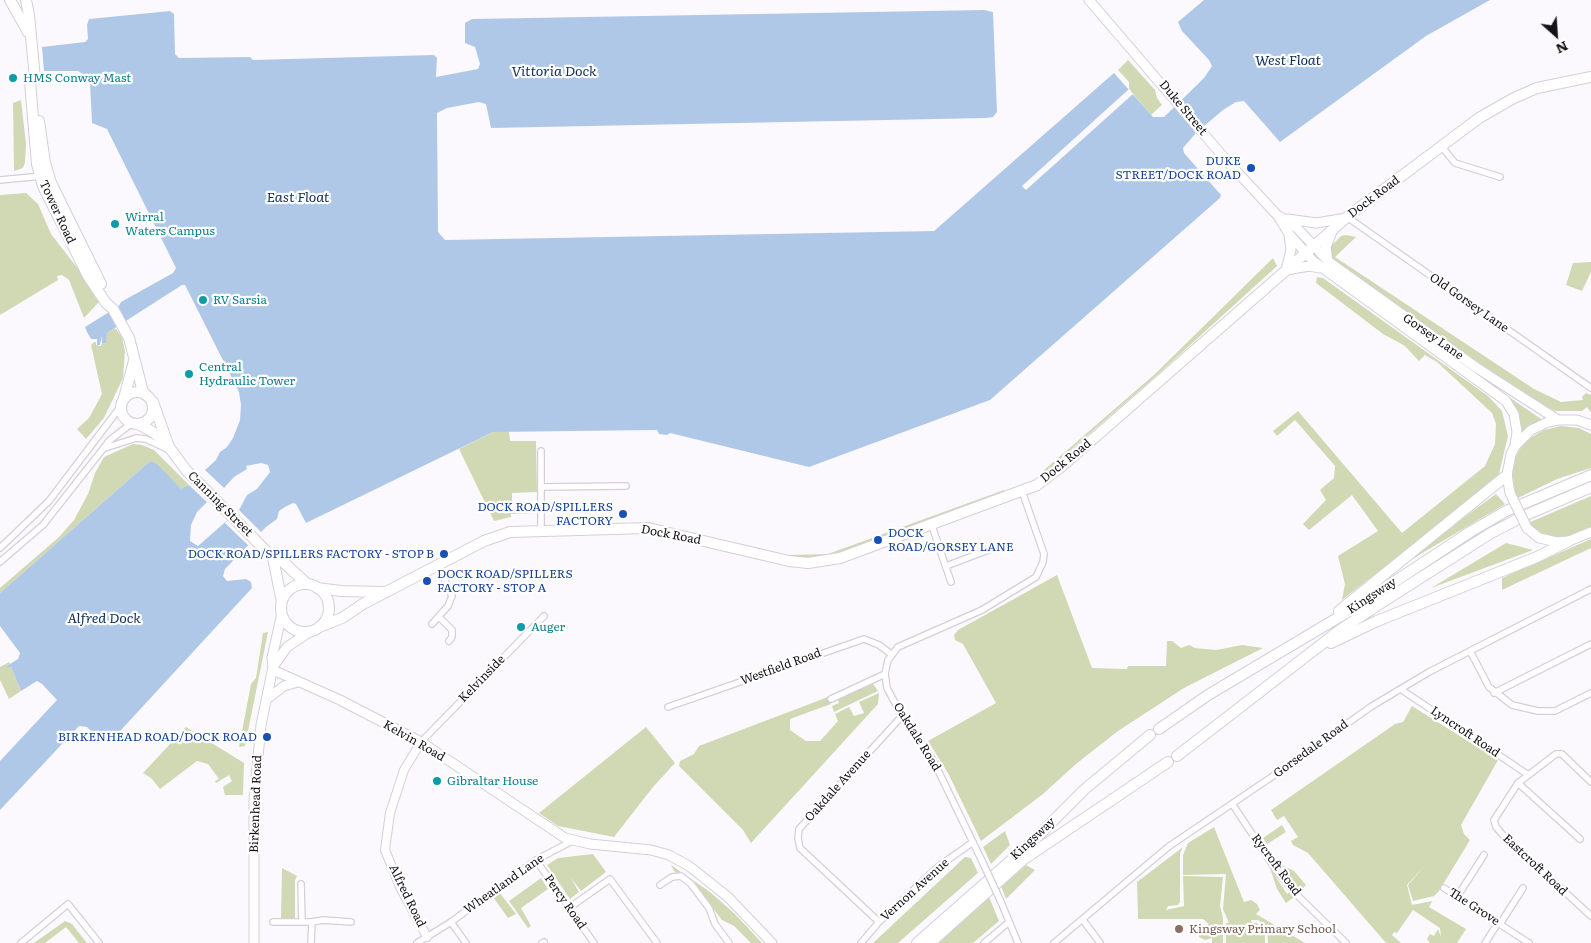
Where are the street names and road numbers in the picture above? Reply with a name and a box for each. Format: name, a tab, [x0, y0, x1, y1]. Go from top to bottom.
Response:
street label: Duke Street	[1156, 78, 1210, 138]
street label: Dock Road	[1345, 173, 1403, 221]
street label: Tower Road	[36, 178, 78, 246]
street label: Old Gorsey Lane	[1427, 270, 1511, 336]
street label: Gorsey Lane	[1400, 311, 1466, 363]
street label: Dock Road	[1038, 436, 1094, 486]
street label: Canning Street	[185, 469, 255, 539]
street label: Dock Road	[640, 522, 702, 548]
street label: Kingsway	[1345, 575, 1399, 617]
street label: Westfield Road	[739, 646, 823, 688]
street label: Kelvinside	[456, 652, 508, 706]
street label: Oakdale Road	[890, 700, 944, 774]
street label: Lyncroft Road	[1428, 703, 1502, 761]
street label: Gorsedale Road	[1271, 717, 1351, 781]
street label: Kelvin Road	[381, 718, 447, 764]
street label: Oakdale Avenue	[802, 747, 874, 825]
street label: Birkenhead Road	[247, 755, 265, 853]
street label: Kingsway	[1008, 815, 1058, 863]
street label: Rycroft Road	[1248, 831, 1304, 899]
street label: Eastcroft Road	[1500, 831, 1570, 899]
street label: Wheatland Lane	[461, 851, 547, 917]
street label: Vernon Avenue	[878, 856, 952, 924]
street label: Alfred Road	[386, 862, 428, 930]
street label: Percy Road	[541, 872, 589, 932]
street label: The Grove	[1446, 885, 1502, 929]

